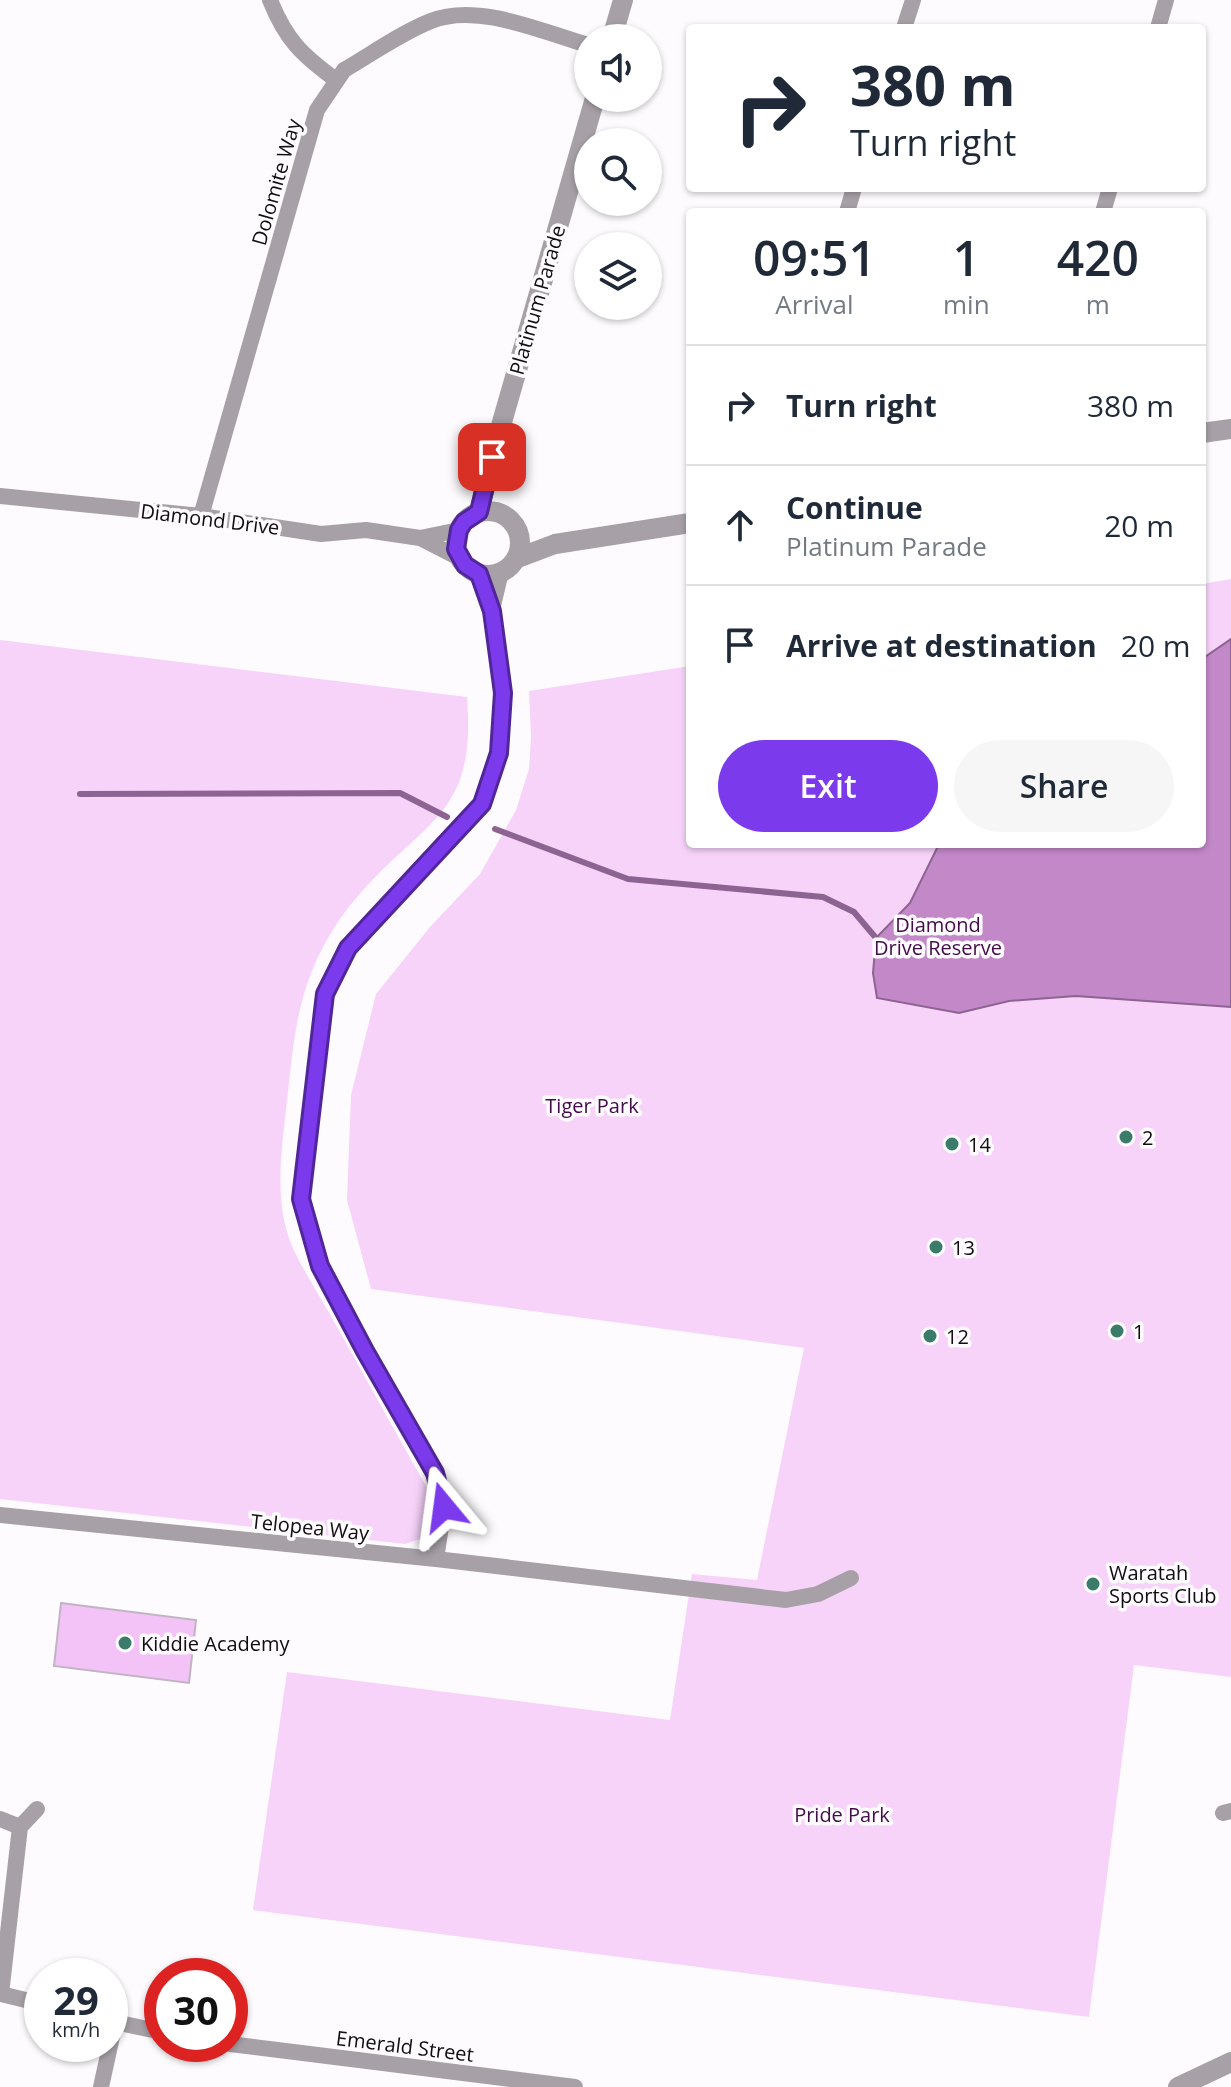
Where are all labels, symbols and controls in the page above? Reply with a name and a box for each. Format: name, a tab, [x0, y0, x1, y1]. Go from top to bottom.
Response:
map controls	[574, 24, 662, 320]
button: sound	[574, 24, 662, 112]
text: 380 m	[850, 46, 1016, 122]
icon: right	[718, 56, 822, 160]
street label: Dolomite Way	[245, 115, 307, 248]
text: Turn right	[850, 118, 1016, 167]
button: search	[574, 128, 662, 216]
street label: Platinum Parade	[503, 222, 571, 378]
text: 09:51	[753, 225, 876, 290]
text: 1	[953, 225, 980, 290]
text: 420	[1057, 225, 1139, 290]
button: layers	[574, 232, 662, 320]
text: Arrival	[775, 286, 854, 322]
text: min	[943, 286, 990, 322]
text: m	[1086, 286, 1110, 322]
icon: right	[718, 383, 762, 427]
text: Turn right	[786, 385, 937, 426]
text: 380 m	[1087, 385, 1174, 426]
pin	[458, 423, 526, 491]
icon: arrive	[470, 435, 514, 479]
text: Continue	[786, 487, 923, 528]
street label: Diamond Drive	[139, 497, 281, 541]
icon: ahead	[718, 503, 762, 547]
text: 20 m	[1104, 505, 1174, 546]
text: Platinum Parade	[786, 528, 987, 564]
icon: arrive	[718, 623, 762, 667]
text: Arrive at destination	[786, 625, 1097, 666]
text: 20 m	[1121, 625, 1191, 666]
button: Exit	[718, 740, 938, 832]
button: Share	[954, 740, 1174, 832]
park label: Diamond Drive Reserve	[874, 911, 1002, 961]
park label: Tiger Park	[545, 1092, 639, 1119]
place label: 2	[1142, 1124, 1153, 1151]
marker: 2	[1117, 1128, 1135, 1146]
place label: 14	[968, 1131, 991, 1158]
marker: 14	[943, 1135, 961, 1153]
place label: 13	[952, 1234, 975, 1261]
marker: 13	[927, 1238, 945, 1256]
place label: 1	[1133, 1318, 1144, 1345]
marker: 1	[1108, 1322, 1126, 1340]
place label: 12	[946, 1323, 969, 1350]
marker: 12	[921, 1327, 939, 1345]
position arrow	[402, 1465, 486, 1549]
street label: Telopea Way	[250, 1507, 371, 1547]
place label: Waratah Sports Club	[1109, 1559, 1216, 1609]
marker: Waratah Sports Club	[1084, 1575, 1102, 1593]
place label: Kiddie Academy	[141, 1630, 291, 1657]
marker: Kiddie Academy	[116, 1634, 134, 1652]
park label: Pride Park	[794, 1801, 890, 1828]
speed limit sign: 30	[144, 1958, 248, 2062]
text: 29	[53, 1972, 99, 2027]
text: km/h	[52, 2016, 100, 2043]
street label: Emerald Street	[335, 2024, 475, 2068]

